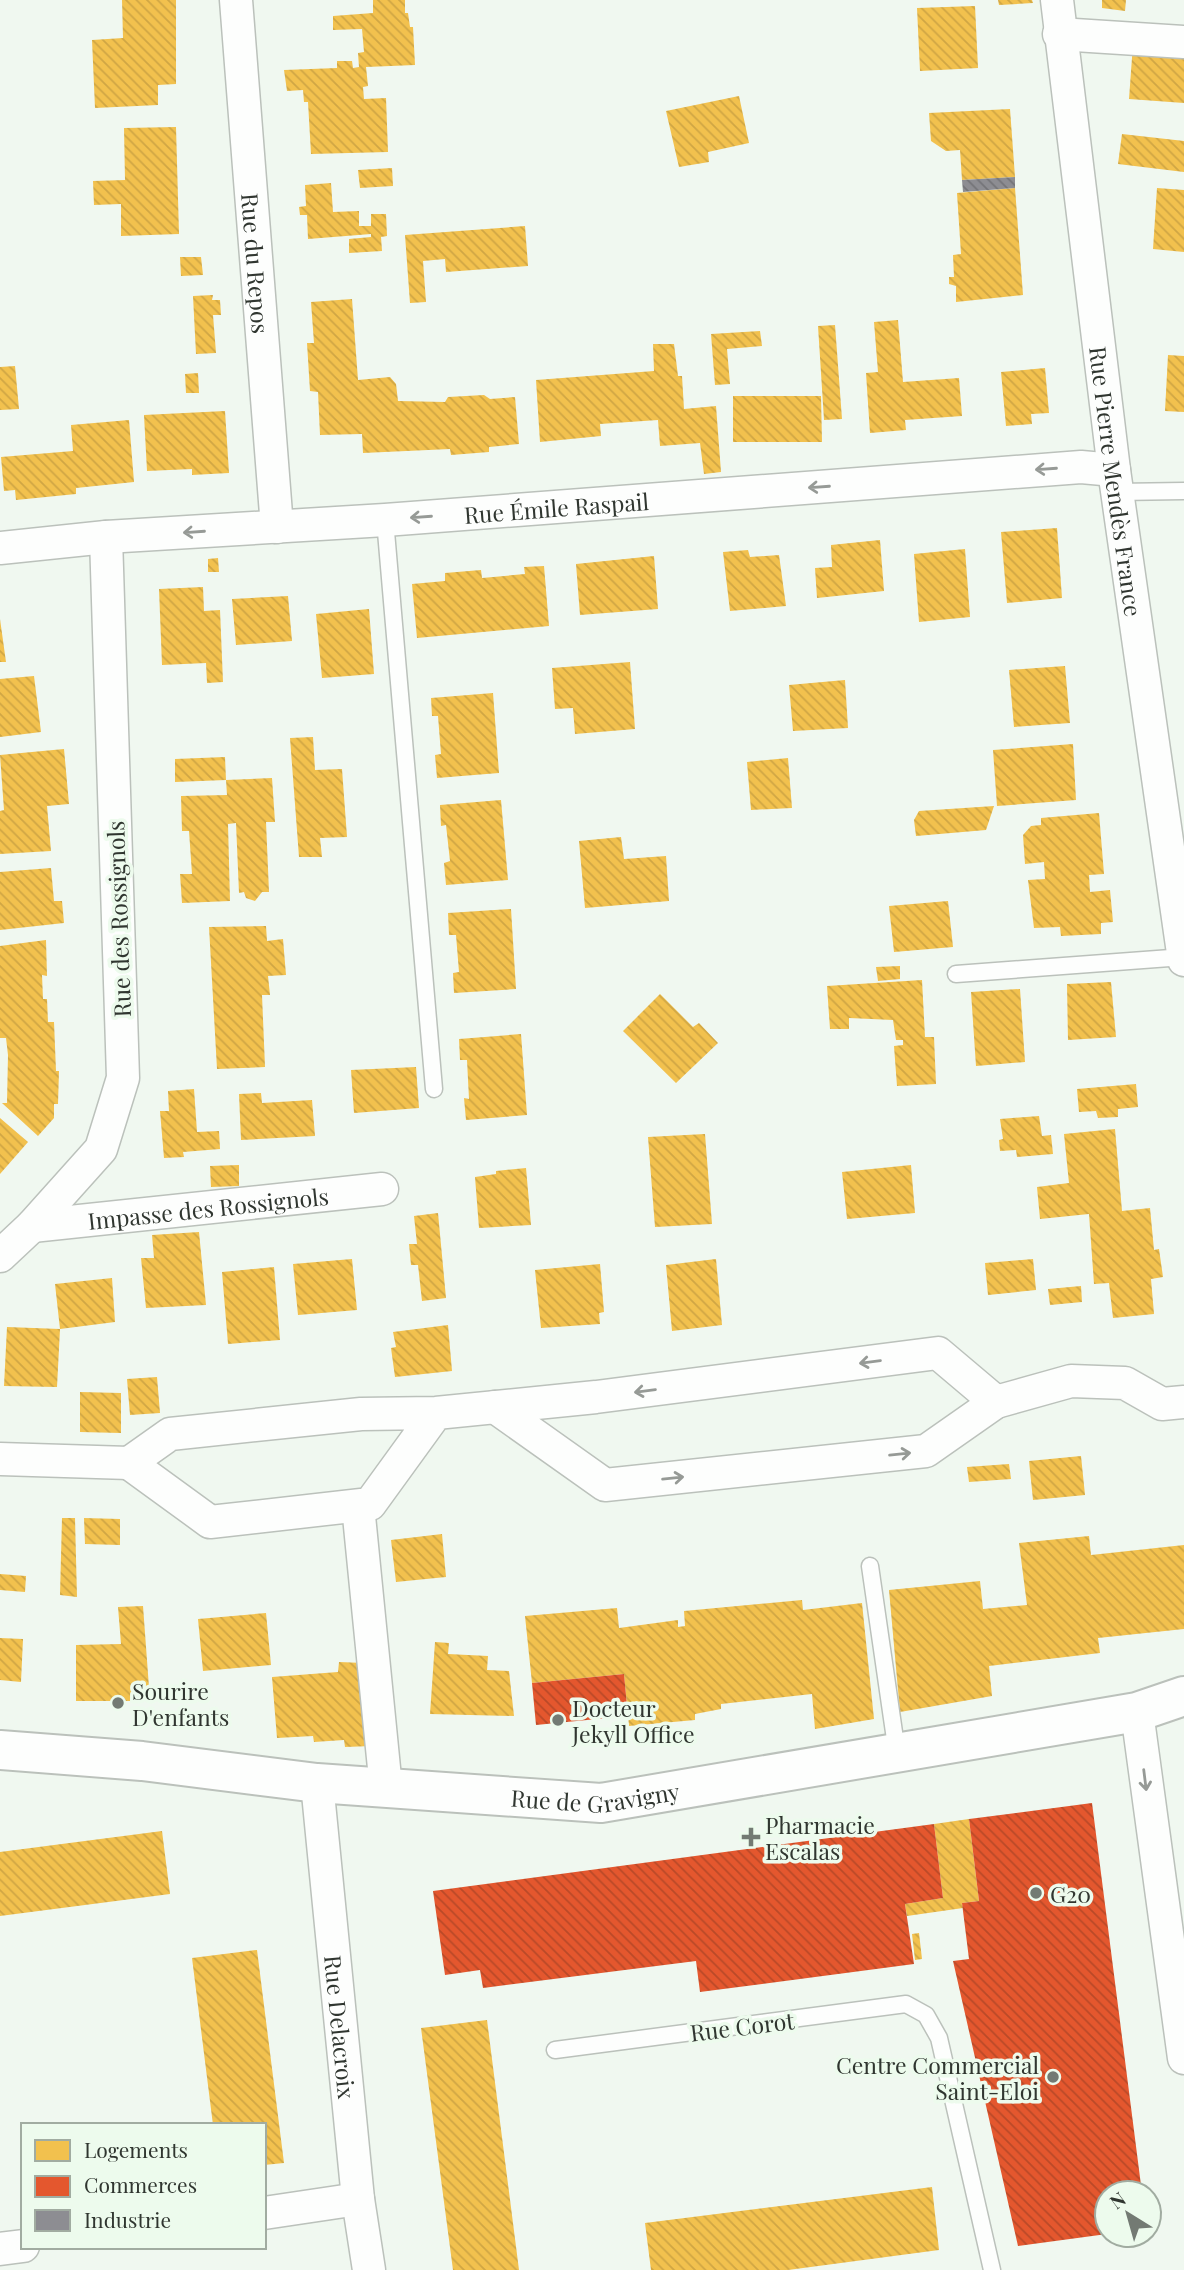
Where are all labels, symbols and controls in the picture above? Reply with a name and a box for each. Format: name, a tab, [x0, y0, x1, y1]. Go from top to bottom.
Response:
street label: Rue du Repos	[236, 192, 277, 335]
street label: Rue Pierre Mendès France	[1084, 344, 1150, 618]
one-way arrow	[1035, 463, 1058, 476]
one-way arrow	[808, 480, 831, 493]
street label: Rue Émile Raspail	[463, 484, 650, 529]
one-way arrow	[411, 511, 433, 524]
one-way arrow	[184, 526, 206, 539]
street label: Rue des Rossignols	[99, 820, 137, 1018]
street label: Impasse des Rossignols	[86, 1179, 330, 1236]
one-way arrow	[859, 1356, 882, 1369]
one-way arrow	[634, 1385, 656, 1398]
one-way arrow	[888, 1447, 910, 1460]
one-way arrow	[662, 1471, 684, 1484]
place label: Sourire D'enfants	[132, 1675, 229, 1732]
place label: Docteur Jekyll Office	[571, 1692, 695, 1749]
marker: Sourire D'enfants	[110, 1695, 126, 1711]
marker: Docteur Jekyll Office	[550, 1712, 566, 1728]
one-way arrow	[1139, 1768, 1152, 1791]
street label: Rue de Gravigny	[510, 1774, 682, 1819]
place label: Pharmacie Escalas	[765, 1809, 875, 1866]
marker: Pharmacie Escalas	[743, 1829, 759, 1845]
place label: G20	[1050, 1878, 1091, 1909]
marker: G20	[1028, 1885, 1044, 1901]
street label: Rue Delacroix	[319, 1954, 364, 2100]
street label: Rue Corot	[688, 2004, 797, 2048]
place label: Centre Commercial Saint-Eloi	[836, 2049, 1039, 2106]
marker: Centre Commercial Saint-Eloi	[1045, 2069, 1061, 2085]
legend	[21, 2123, 266, 2249]
text: Logements	[84, 2135, 188, 2163]
text: Commerces	[84, 2170, 197, 2198]
north arrow	[1093, 2179, 1163, 2249]
text: N	[1104, 2185, 1131, 2214]
text: Industrie	[84, 2205, 171, 2233]

